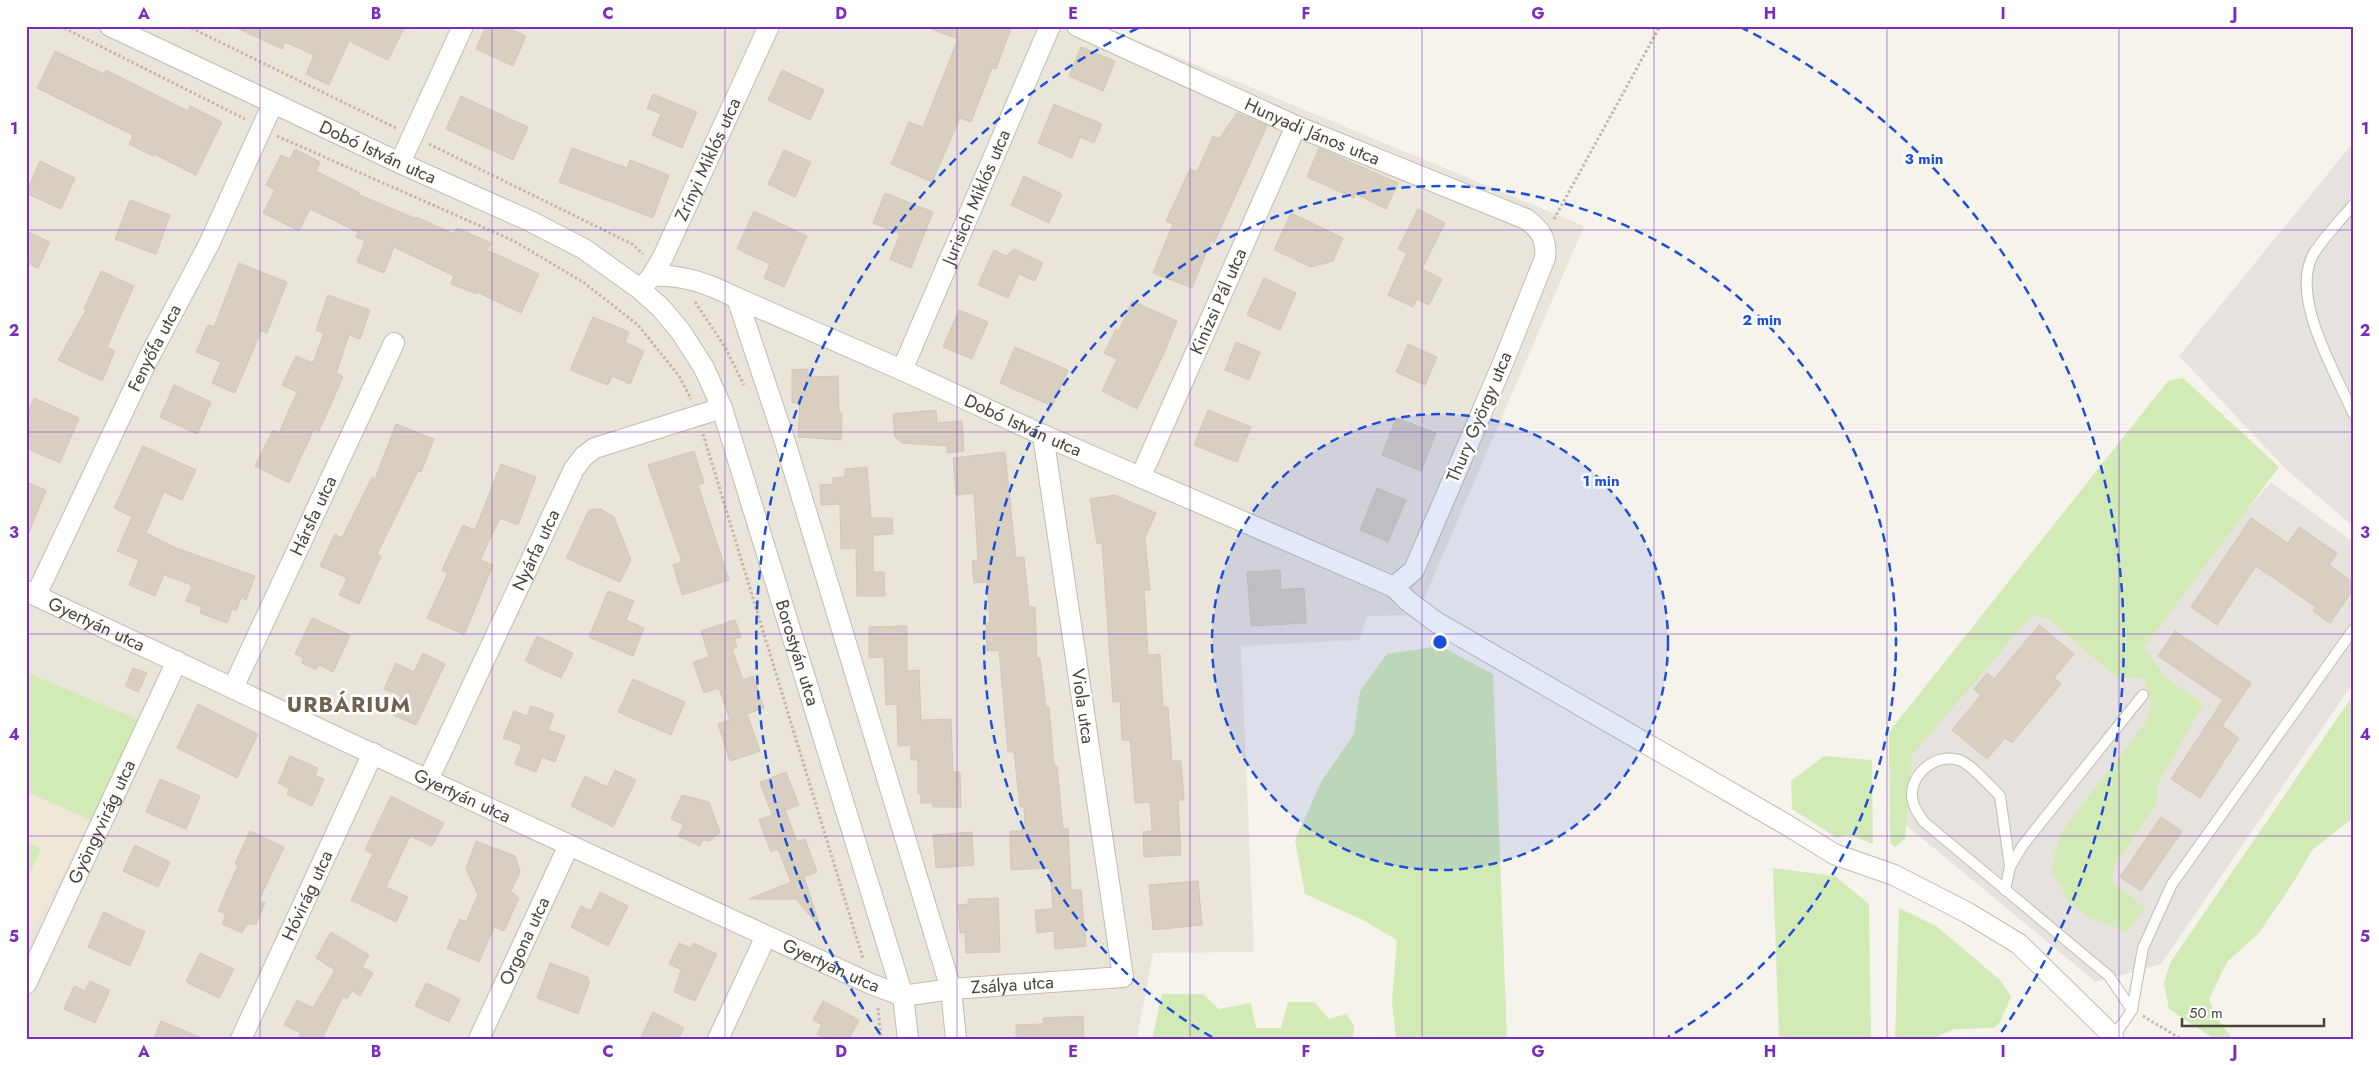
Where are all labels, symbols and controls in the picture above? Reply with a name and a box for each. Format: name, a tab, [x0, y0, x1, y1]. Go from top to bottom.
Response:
text: A	[137, 2, 150, 25]
text: B	[371, 2, 381, 25]
text: C	[602, 2, 614, 25]
text: D	[835, 2, 847, 25]
text: E	[1068, 2, 1078, 25]
text: F	[1302, 2, 1310, 25]
text: G	[1531, 2, 1545, 25]
text: H	[1764, 2, 1776, 25]
text: I	[2000, 2, 2006, 25]
text: J	[2229, 2, 2238, 25]
street label: Hunyadi János utca	[1240, 91, 1384, 172]
street label: Zrínyi Miklós utca	[668, 94, 747, 225]
street label: Dobó István utca	[315, 114, 440, 190]
text: 1	[10, 117, 18, 140]
text: 1	[2361, 117, 2369, 140]
street label: Jurisich Miklós utca	[935, 126, 1017, 271]
text: 3 min	[1905, 148, 1943, 170]
street label: Kinizsi Pál utca	[1183, 244, 1253, 359]
street label: Fenyőfa utca	[121, 300, 188, 396]
text: 2 min	[1742, 309, 1782, 331]
text: 2	[9, 319, 19, 342]
text: 2	[2360, 319, 2370, 342]
street label: Thury György utca	[1440, 348, 1518, 486]
street label: Dobó István utca	[960, 387, 1086, 463]
text: 1 min	[1582, 470, 1620, 492]
street label: Hársfa utca	[284, 472, 343, 560]
street label: Nyárfa utca	[506, 505, 566, 595]
text: 3	[9, 521, 19, 544]
text: 3	[2360, 521, 2370, 544]
street label: Gyertyán utca	[44, 590, 149, 658]
street label: Borostyán utca	[769, 597, 826, 709]
centre of rings	[1431, 633, 1449, 651]
street label: Viola utca	[1065, 667, 1101, 745]
district label: URBÁRIUM	[287, 688, 411, 720]
text: 4	[8, 723, 20, 746]
text: 4	[2359, 723, 2371, 746]
street label: Gyöngyvirág utca	[62, 756, 142, 888]
street label: Gyertyán utca	[409, 762, 515, 829]
street label: Hóvirág utca	[275, 846, 339, 945]
street label: Orgona utca	[493, 893, 556, 990]
text: 5	[9, 925, 19, 948]
text: 5	[2360, 925, 2370, 948]
street label: Gyertyán utca	[778, 932, 883, 999]
street label: Zsálya utca	[970, 969, 1055, 1001]
scale bar	[2182, 995, 2324, 1027]
text: 50 m	[2189, 1002, 2223, 1024]
text: A	[137, 1040, 150, 1063]
text: B	[371, 1040, 381, 1063]
text: C	[602, 1040, 614, 1063]
text: D	[835, 1040, 847, 1063]
text: E	[1068, 1040, 1078, 1063]
text: F	[1302, 1040, 1310, 1063]
text: G	[1531, 1040, 1545, 1063]
text: H	[1764, 1040, 1776, 1063]
text: I	[2000, 1040, 2006, 1063]
text: J	[2229, 1040, 2238, 1063]

